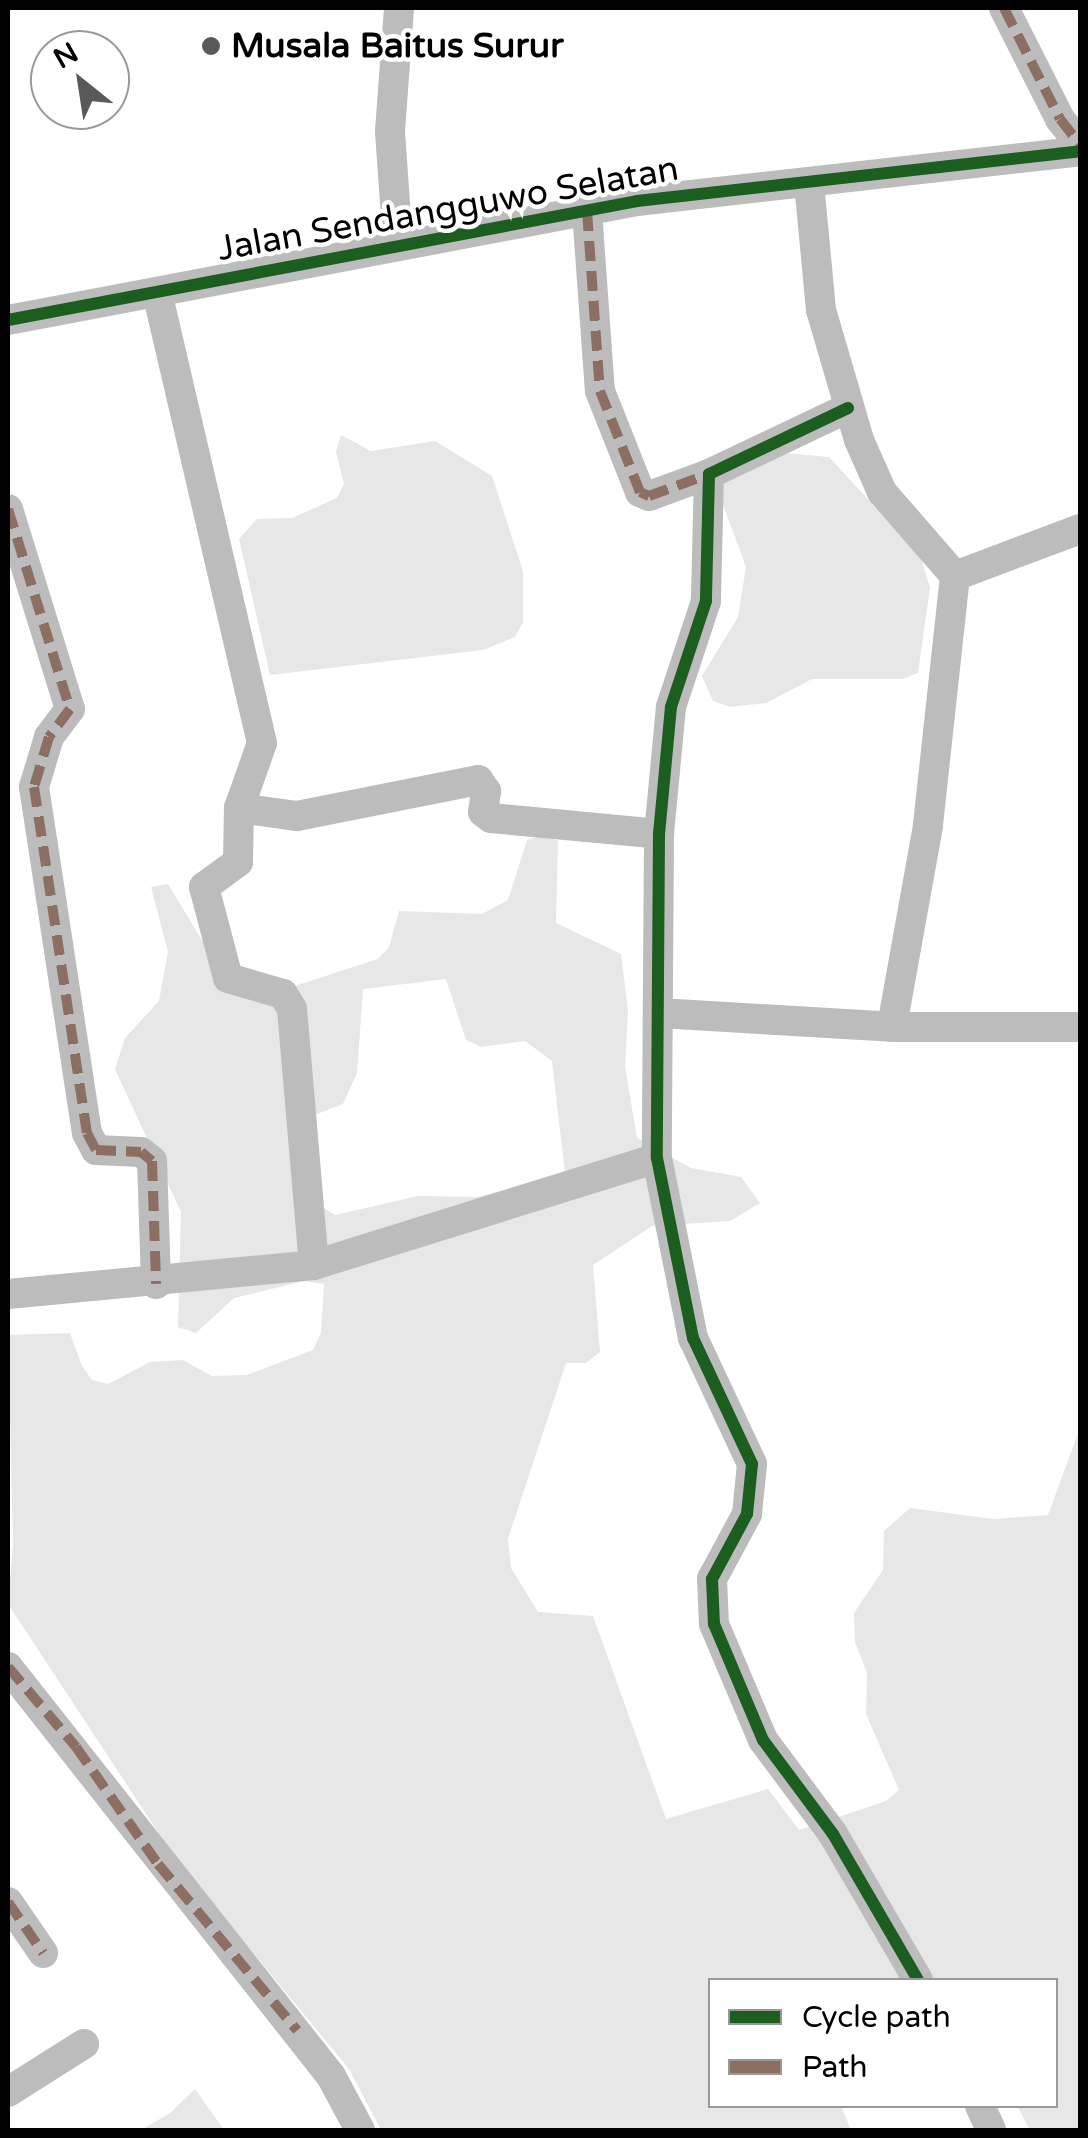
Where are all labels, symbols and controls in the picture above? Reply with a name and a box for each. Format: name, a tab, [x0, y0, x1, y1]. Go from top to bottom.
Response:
place label: Musala Baitus Surur	[231, 25, 564, 67]
north arrow	[30, 30, 130, 130]
text: N	[48, 35, 84, 76]
marker: Musala Baitus Surur	[200, 35, 222, 57]
street label: Jalan Sendangguwo Selatan	[214, 148, 682, 270]
legend	[708, 1978, 1058, 2108]
text: Cycle path	[802, 1999, 951, 2036]
text: Path	[802, 2049, 868, 2086]

